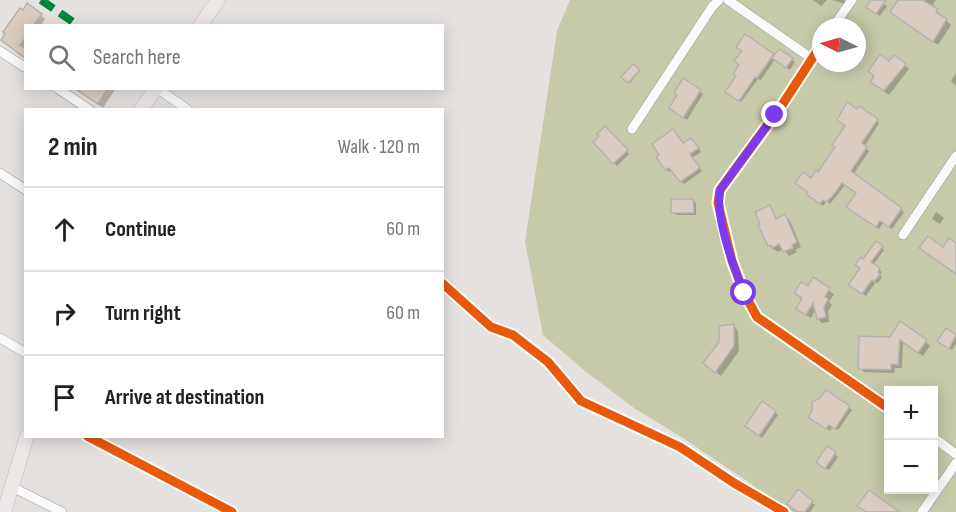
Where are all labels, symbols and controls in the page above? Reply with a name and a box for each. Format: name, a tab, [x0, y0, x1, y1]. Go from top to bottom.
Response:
north arrow	[812, 18, 866, 72]
search box	[24, 24, 444, 90]
icon: search	[45, 41, 78, 74]
text: Search here	[93, 44, 180, 71]
route end	[761, 101, 787, 127]
text: 2 min	[48, 132, 98, 163]
text: Walk · 120 m	[338, 135, 420, 159]
icon: ahead	[48, 213, 81, 246]
text: Continue	[105, 216, 176, 243]
text: 60 m	[386, 217, 420, 241]
route start	[730, 279, 756, 305]
icon: right	[48, 297, 81, 330]
text: Turn right	[105, 300, 181, 327]
text: 60 m	[386, 301, 420, 325]
icon: arrive	[48, 381, 81, 414]
text: Arrive at destination	[105, 384, 264, 411]
map controls	[884, 386, 938, 494]
button: +	[884, 386, 938, 440]
button: −	[884, 440, 938, 494]

